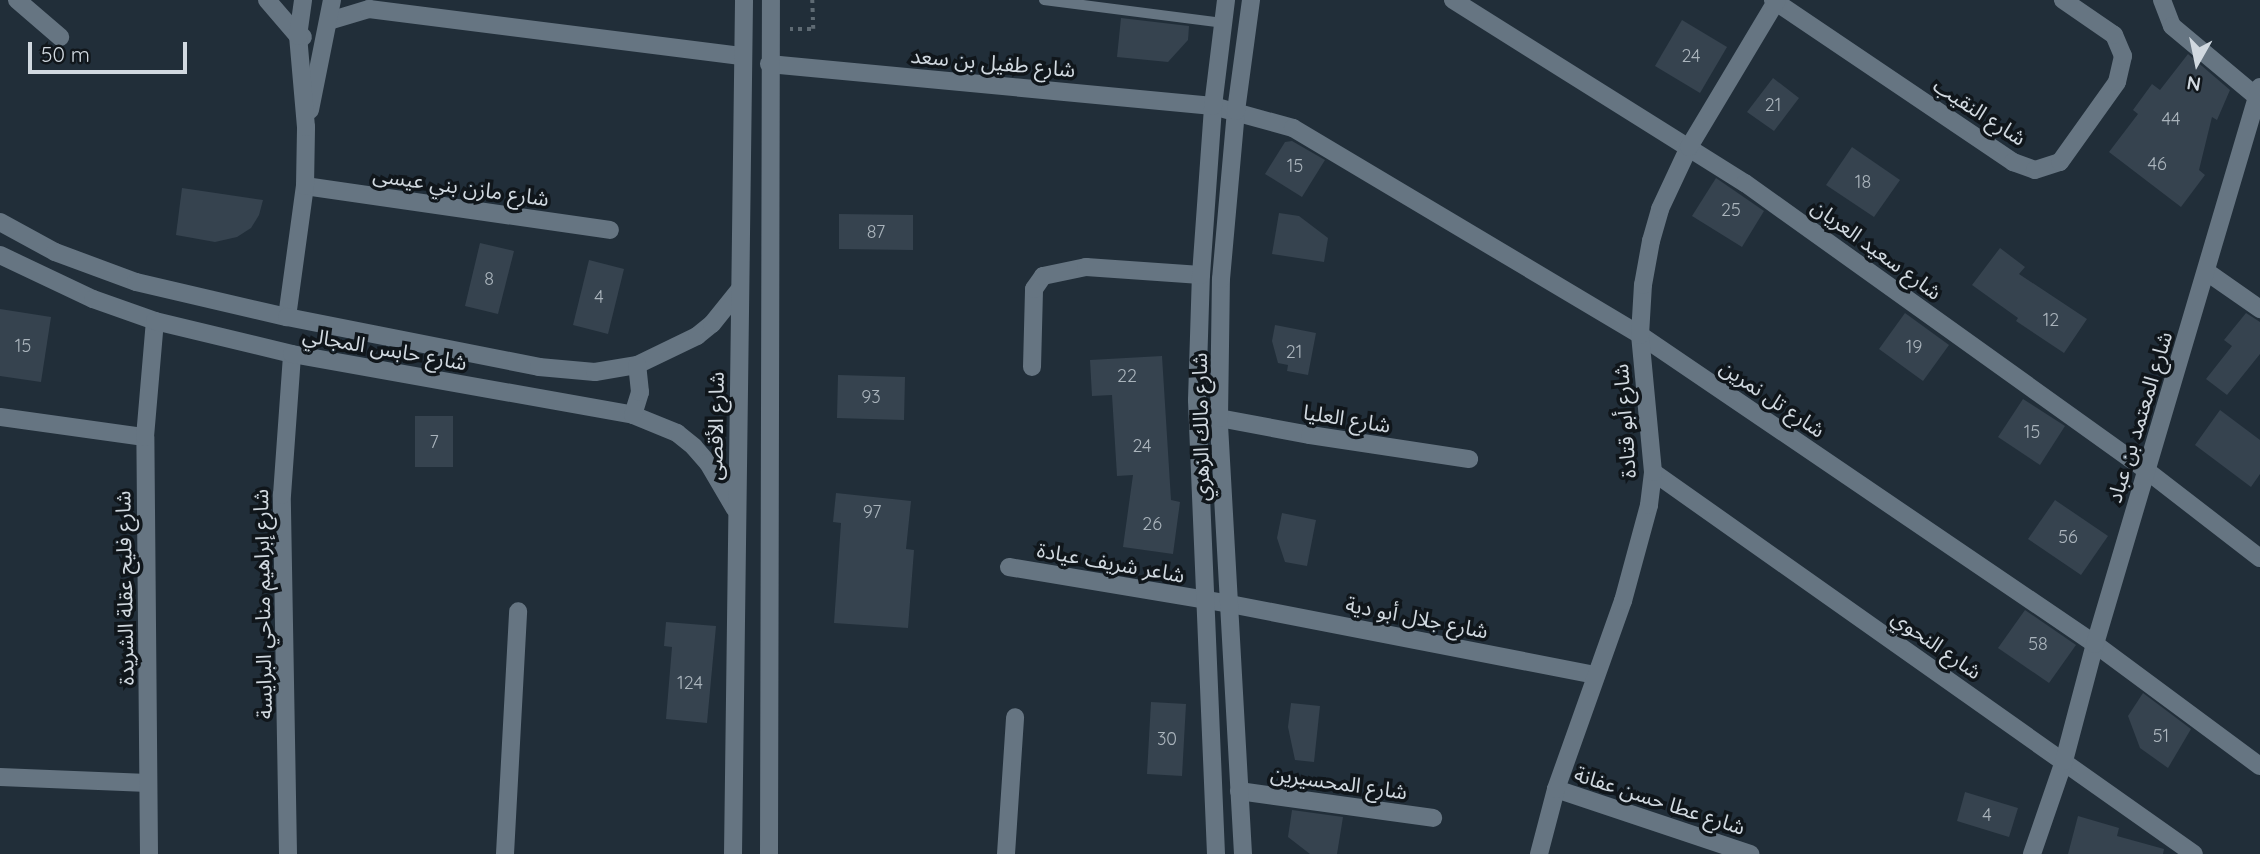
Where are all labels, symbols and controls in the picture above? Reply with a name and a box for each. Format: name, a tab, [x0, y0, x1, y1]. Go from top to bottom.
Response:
scale bar	[32, 28, 191, 72]
north arrow	[2162, 28, 2232, 98]
text: 50 m	[41, 41, 90, 67]
street label: شارع طفيل بن سعد	[909, 42, 1077, 82]
house number: 24	[1681, 45, 1701, 67]
text: N	[2185, 71, 2202, 97]
street label: شارع النقيب	[1929, 72, 2031, 150]
house number: 21	[1765, 94, 1781, 116]
house number: 44	[2162, 108, 2180, 130]
house number: 46	[2147, 153, 2167, 175]
house number: 15	[1287, 155, 1303, 177]
street label: شارع مازن بني عيسى	[371, 161, 551, 211]
house number: 18	[1855, 171, 1871, 193]
street label: شارع سعيد العريان	[1807, 193, 1947, 305]
house number: 25	[1721, 199, 1741, 221]
house number: 87	[867, 221, 885, 243]
house number: 8	[484, 268, 494, 290]
house number: 4	[594, 286, 604, 308]
house number: 12	[2043, 309, 2059, 331]
street label: شارع حابس المجالي	[301, 321, 469, 375]
street label: شارع المعتمد بن عباد	[2101, 328, 2177, 506]
house number: 15	[15, 335, 31, 357]
house number: 19	[1906, 336, 1922, 358]
house number: 21	[1286, 341, 1302, 363]
street label: شارع مالك الزهري	[1186, 352, 1214, 502]
street label: شارع تل نمرين	[1716, 354, 1830, 442]
street label: شارع أبو قتادة	[1607, 363, 1641, 479]
house number: 22	[1117, 365, 1137, 387]
street label: شارع الأقصى	[701, 371, 729, 481]
house number: 93	[861, 386, 881, 408]
street label: شارع العليا	[1301, 399, 1393, 437]
house number: 15	[2024, 421, 2040, 443]
house number: 7	[429, 431, 439, 453]
house number: 24	[1132, 435, 1152, 457]
street label: شارع إبراهيم مناحي البرايسة	[247, 489, 277, 719]
street label: شارع فليح عقلة الشريدة	[110, 490, 138, 686]
house number: 97	[863, 501, 881, 523]
house number: 26	[1142, 513, 1162, 535]
house number: 56	[2058, 526, 2078, 548]
street label: شاعر شريف عيادة	[1035, 537, 1187, 587]
street label: شارع جلال أبو دية	[1344, 591, 1490, 643]
street label: شارع النحوي	[1887, 604, 1987, 684]
house number: 58	[2028, 633, 2048, 655]
house number: 124	[677, 672, 703, 694]
house number: 51	[2153, 725, 2169, 747]
house number: 30	[1157, 728, 1177, 750]
street label: شارع المحسيرين	[1269, 760, 1409, 804]
street label: شارع عطا حسن عفانة	[1571, 760, 1749, 840]
house number: 4	[1982, 804, 1992, 826]

